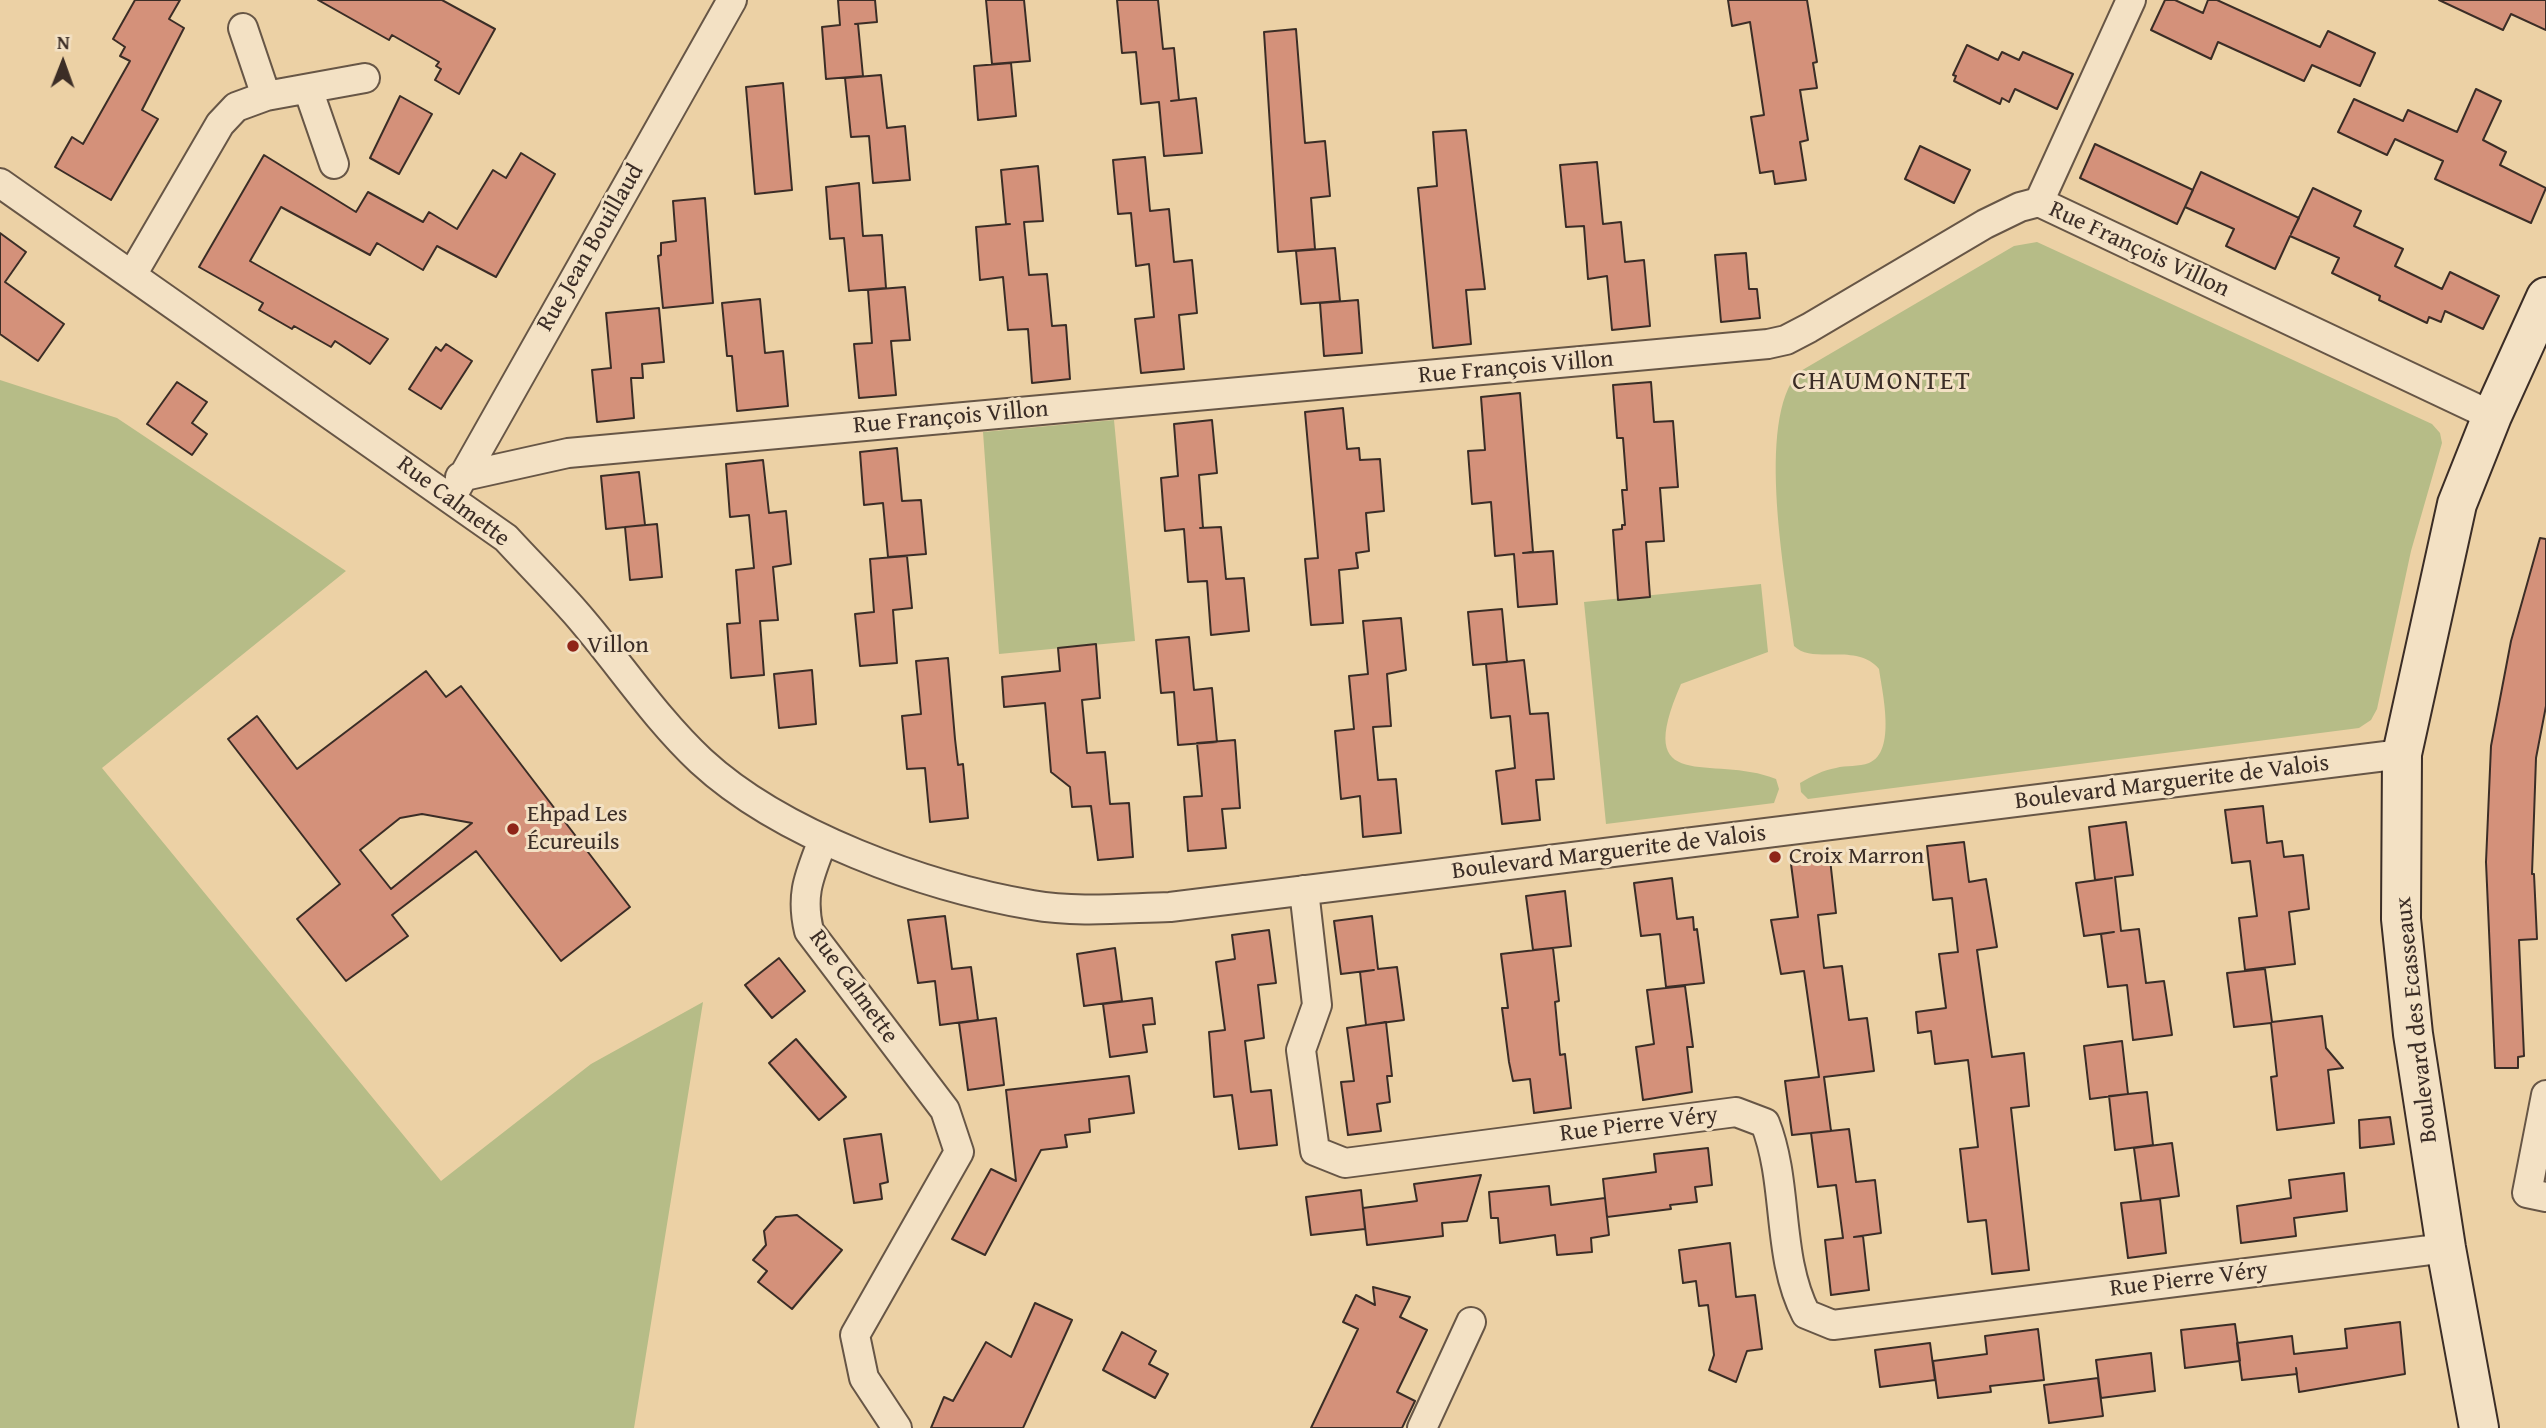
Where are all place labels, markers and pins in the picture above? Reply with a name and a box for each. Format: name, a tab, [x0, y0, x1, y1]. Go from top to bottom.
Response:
place label: Villon	[587, 632, 649, 660]
marker: Villon	[565, 638, 581, 654]
place label: Ehpad Les Écureuils	[527, 801, 627, 857]
marker: Ehpad Les Écureuils	[505, 821, 521, 837]
place label: Croix Marron	[1789, 843, 1924, 871]
marker: Croix Marron	[1767, 849, 1783, 865]

